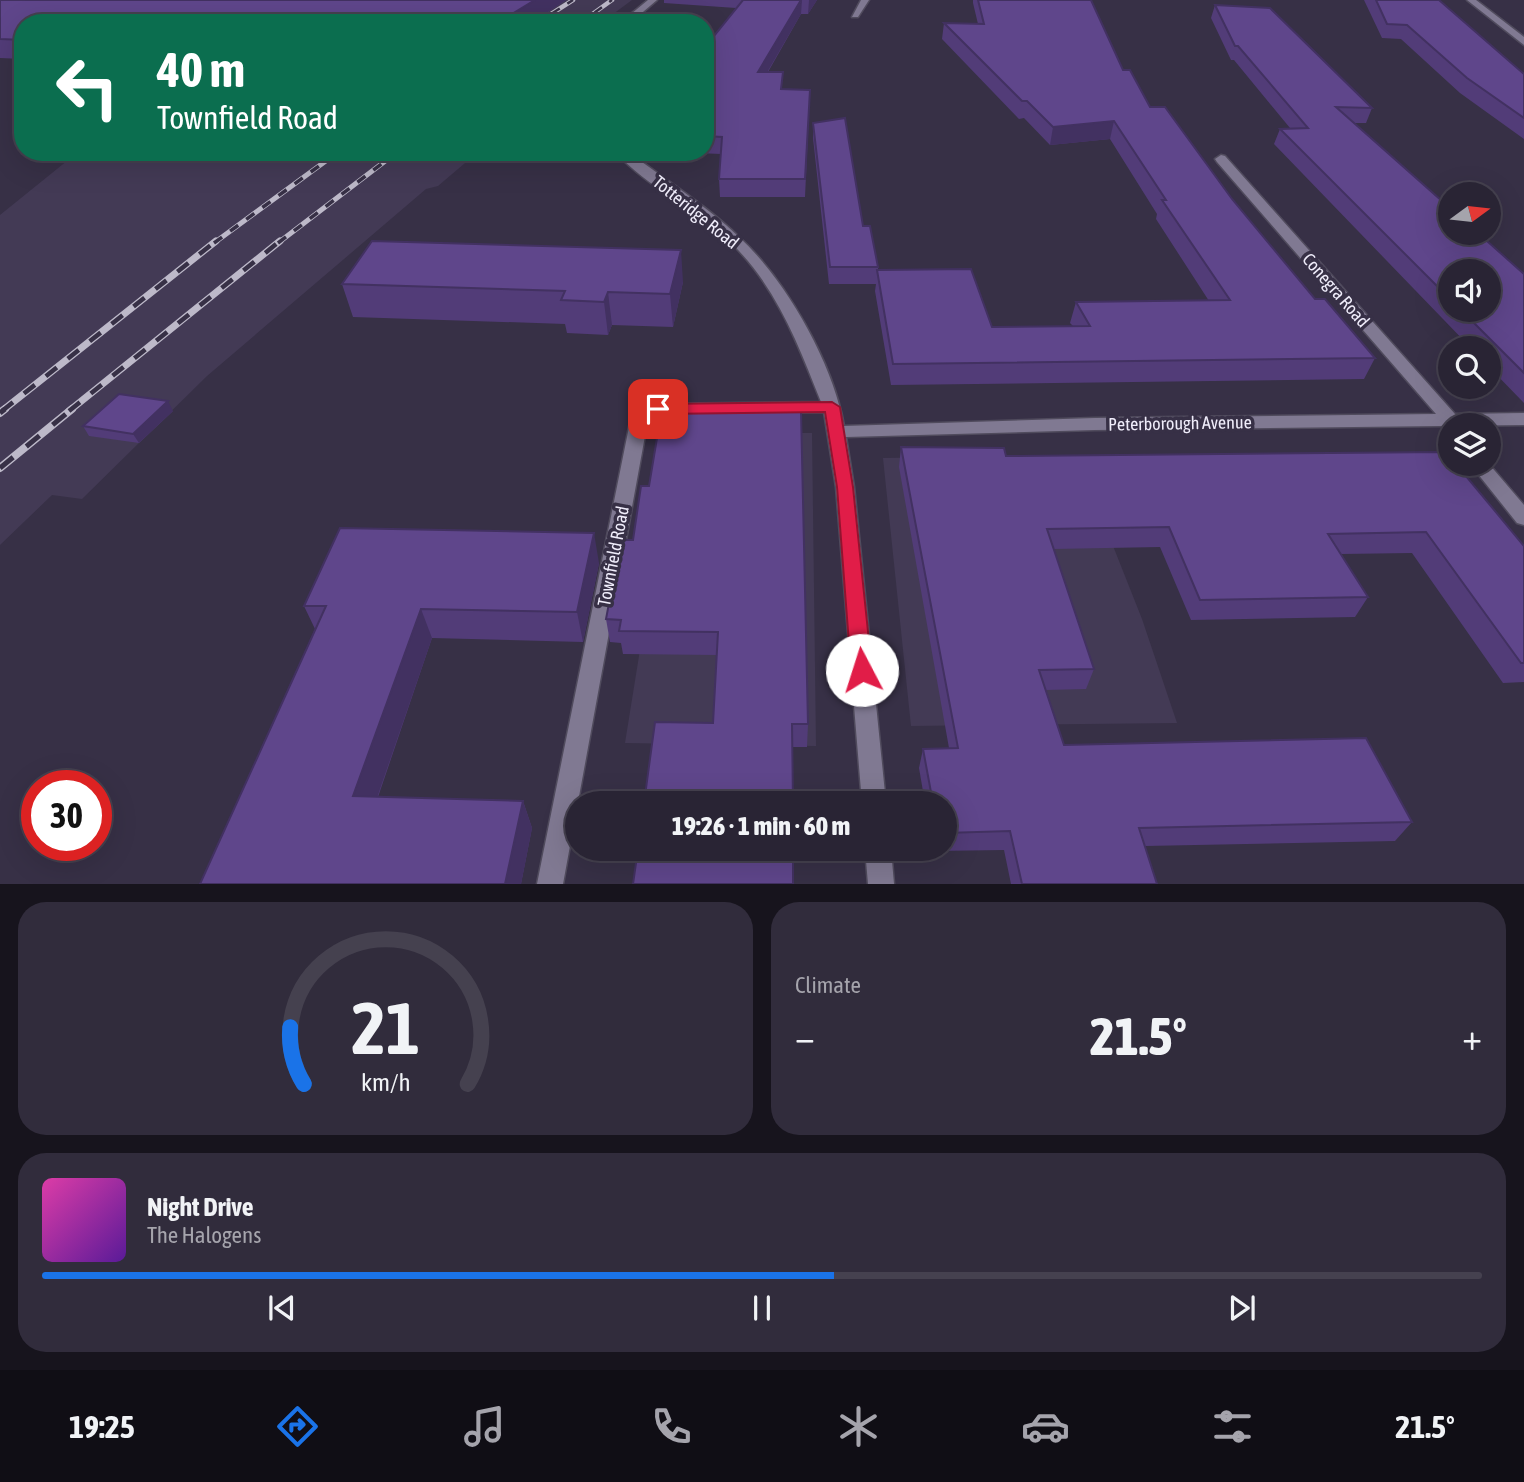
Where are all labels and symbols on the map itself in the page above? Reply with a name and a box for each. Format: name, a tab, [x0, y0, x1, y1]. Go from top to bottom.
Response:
street label: Totteridge Road	[649, 171, 743, 253]
north arrow	[1438, 182, 1502, 245]
street label: Conegra Road	[1298, 249, 1374, 331]
pin	[628, 379, 688, 439]
street label: Peterborough Avenue	[1108, 411, 1252, 435]
street label: Townfield Road	[593, 504, 633, 608]
position arrow	[825, 633, 899, 707]
speed limit sign: 30	[21, 770, 112, 861]

